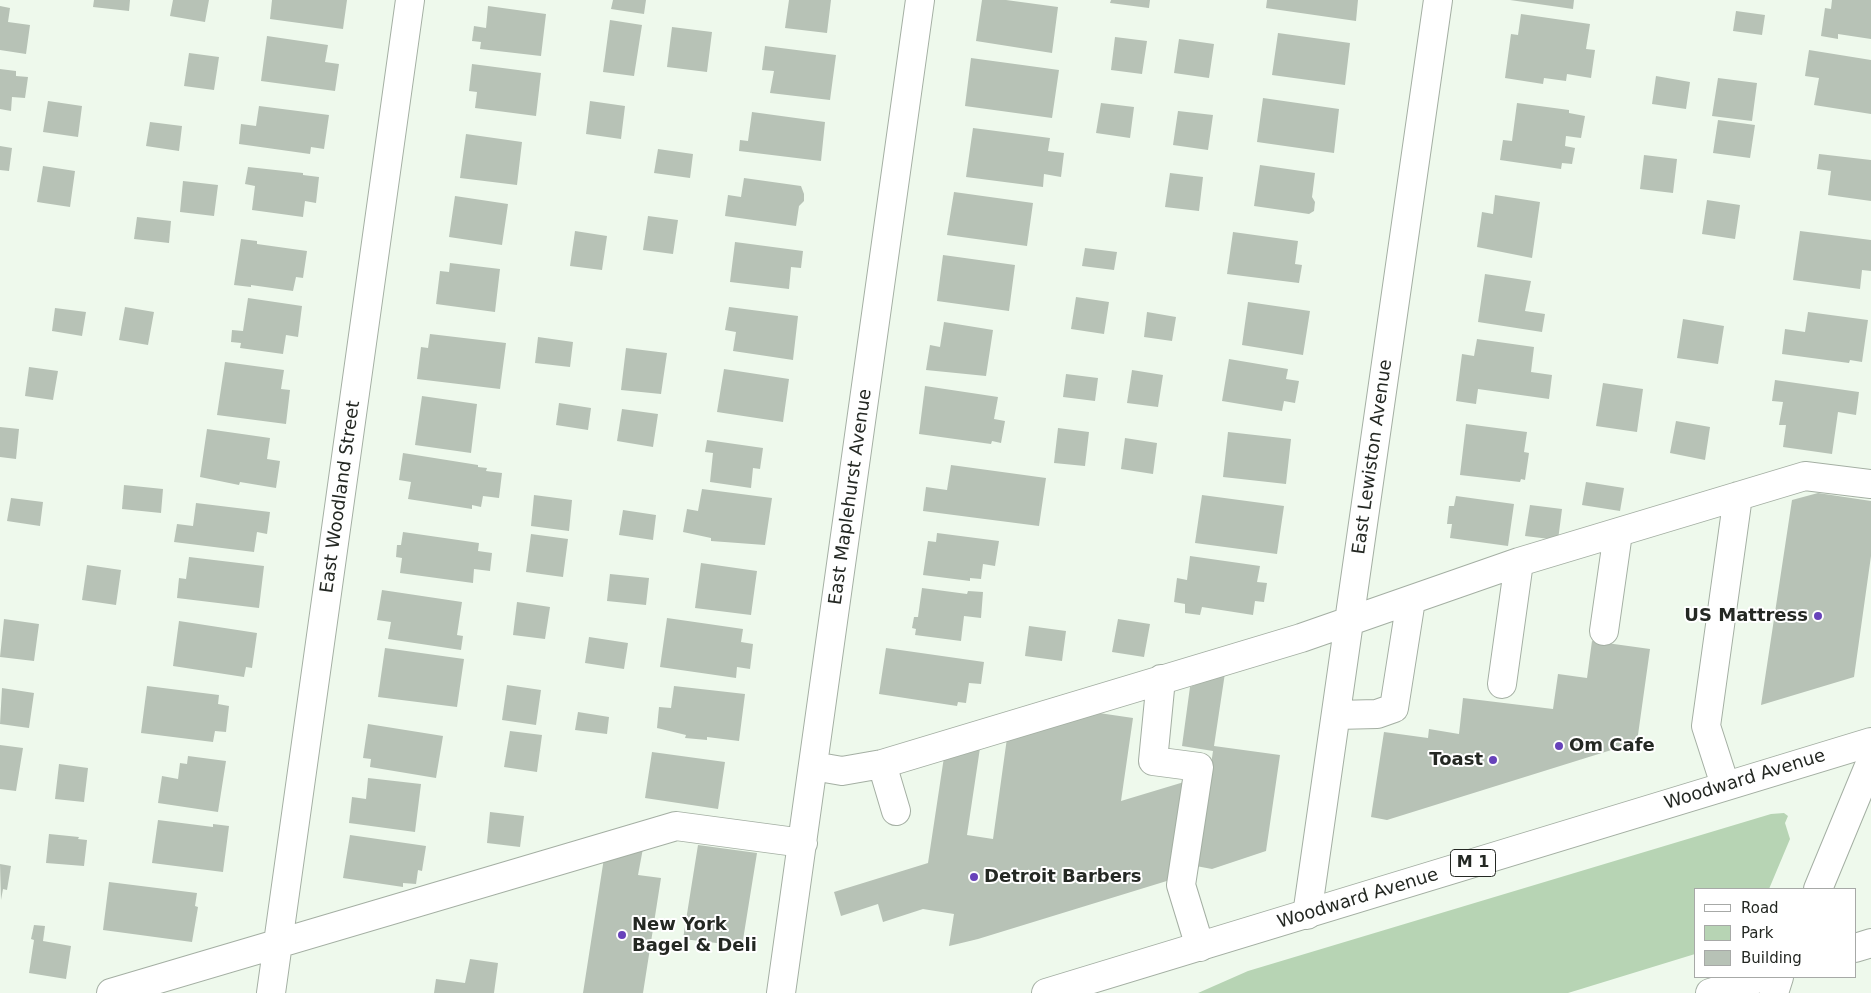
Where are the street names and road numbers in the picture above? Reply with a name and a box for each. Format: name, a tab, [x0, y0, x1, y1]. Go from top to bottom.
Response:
street label: East Lewiston Avenue	[1349, 358, 1397, 556]
street label: East Maplehurst Avenue	[825, 388, 877, 606]
street label: East Woodland Street	[317, 399, 365, 595]
street label: Woodward Avenue	[1662, 745, 1828, 815]
road number: M 1	[1450, 850, 1496, 876]
street label: Woodward Avenue	[1275, 864, 1441, 934]

